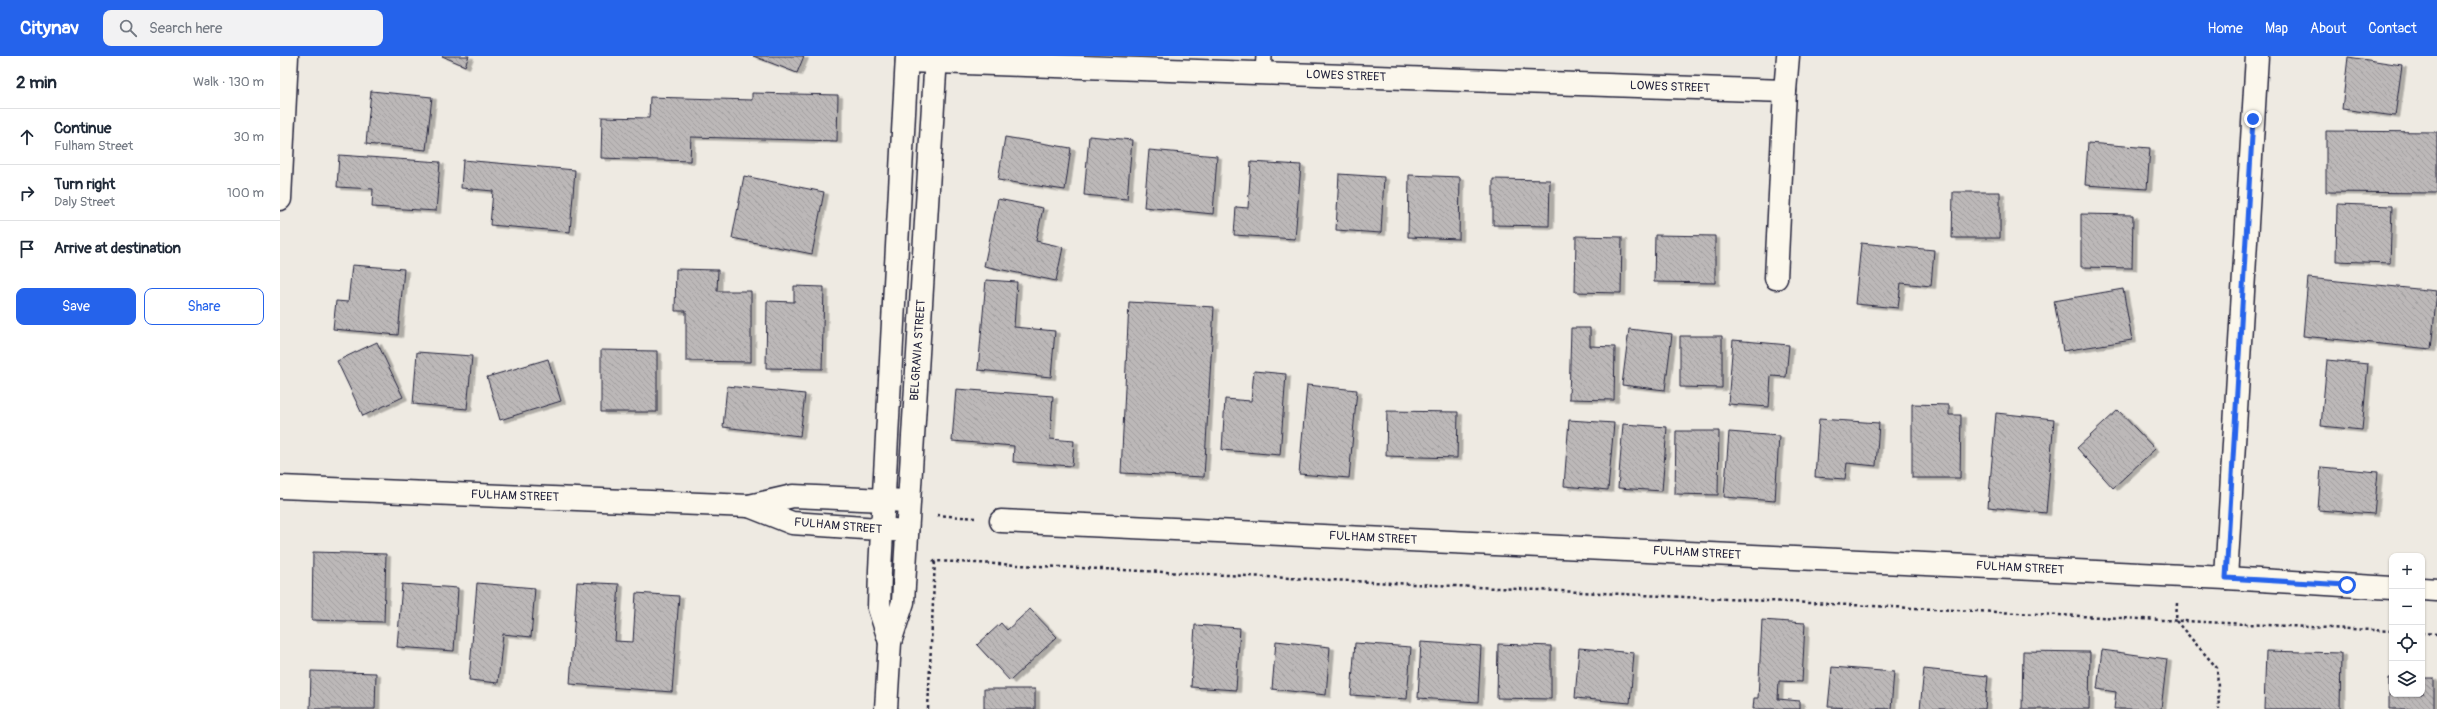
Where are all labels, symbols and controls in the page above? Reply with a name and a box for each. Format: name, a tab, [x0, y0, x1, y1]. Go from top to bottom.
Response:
search box	[103, 10, 383, 46]
text: Citynav	[20, 16, 79, 40]
icon: search	[117, 17, 139, 39]
text: Search here	[149, 19, 222, 38]
text: Home	[2208, 20, 2243, 37]
text: Map	[2265, 20, 2288, 37]
text: About	[2310, 20, 2346, 37]
text: Contact	[2368, 20, 2417, 37]
street label: LOWES STREET	[1306, 67, 1387, 85]
text: 2 min	[16, 72, 57, 93]
text: Walk · 130 m	[193, 74, 264, 90]
street label: LOWES STREET	[1630, 78, 1711, 96]
route end	[2244, 110, 2262, 128]
text: Continue	[54, 119, 112, 138]
icon: ahead	[16, 126, 38, 148]
text: 30 m	[234, 129, 264, 145]
text: Fulham Street	[54, 138, 133, 154]
text: Turn right	[54, 175, 115, 194]
icon: right	[16, 182, 38, 204]
text: 100 m	[227, 185, 264, 201]
text: Daly Street	[54, 194, 115, 210]
icon: arrive	[16, 238, 38, 260]
text: Arrive at destination	[54, 239, 181, 258]
button: Save	[16, 288, 136, 325]
button: Share	[144, 288, 264, 325]
street label: BELGRAVIA STREET	[907, 298, 929, 401]
street label: FULHAM STREET	[471, 487, 560, 505]
street label: FULHAM STREET	[793, 515, 883, 537]
street label: FULHAM STREET	[1329, 528, 1418, 548]
street label: FULHAM STREET	[1653, 543, 1742, 563]
map controls	[2389, 553, 2425, 697]
button: +	[2389, 553, 2425, 589]
street label: FULHAM STREET	[1976, 558, 2065, 578]
route start	[2338, 576, 2356, 594]
button: −	[2389, 589, 2425, 625]
button: locate	[2389, 625, 2425, 661]
button: layers	[2389, 661, 2425, 697]

